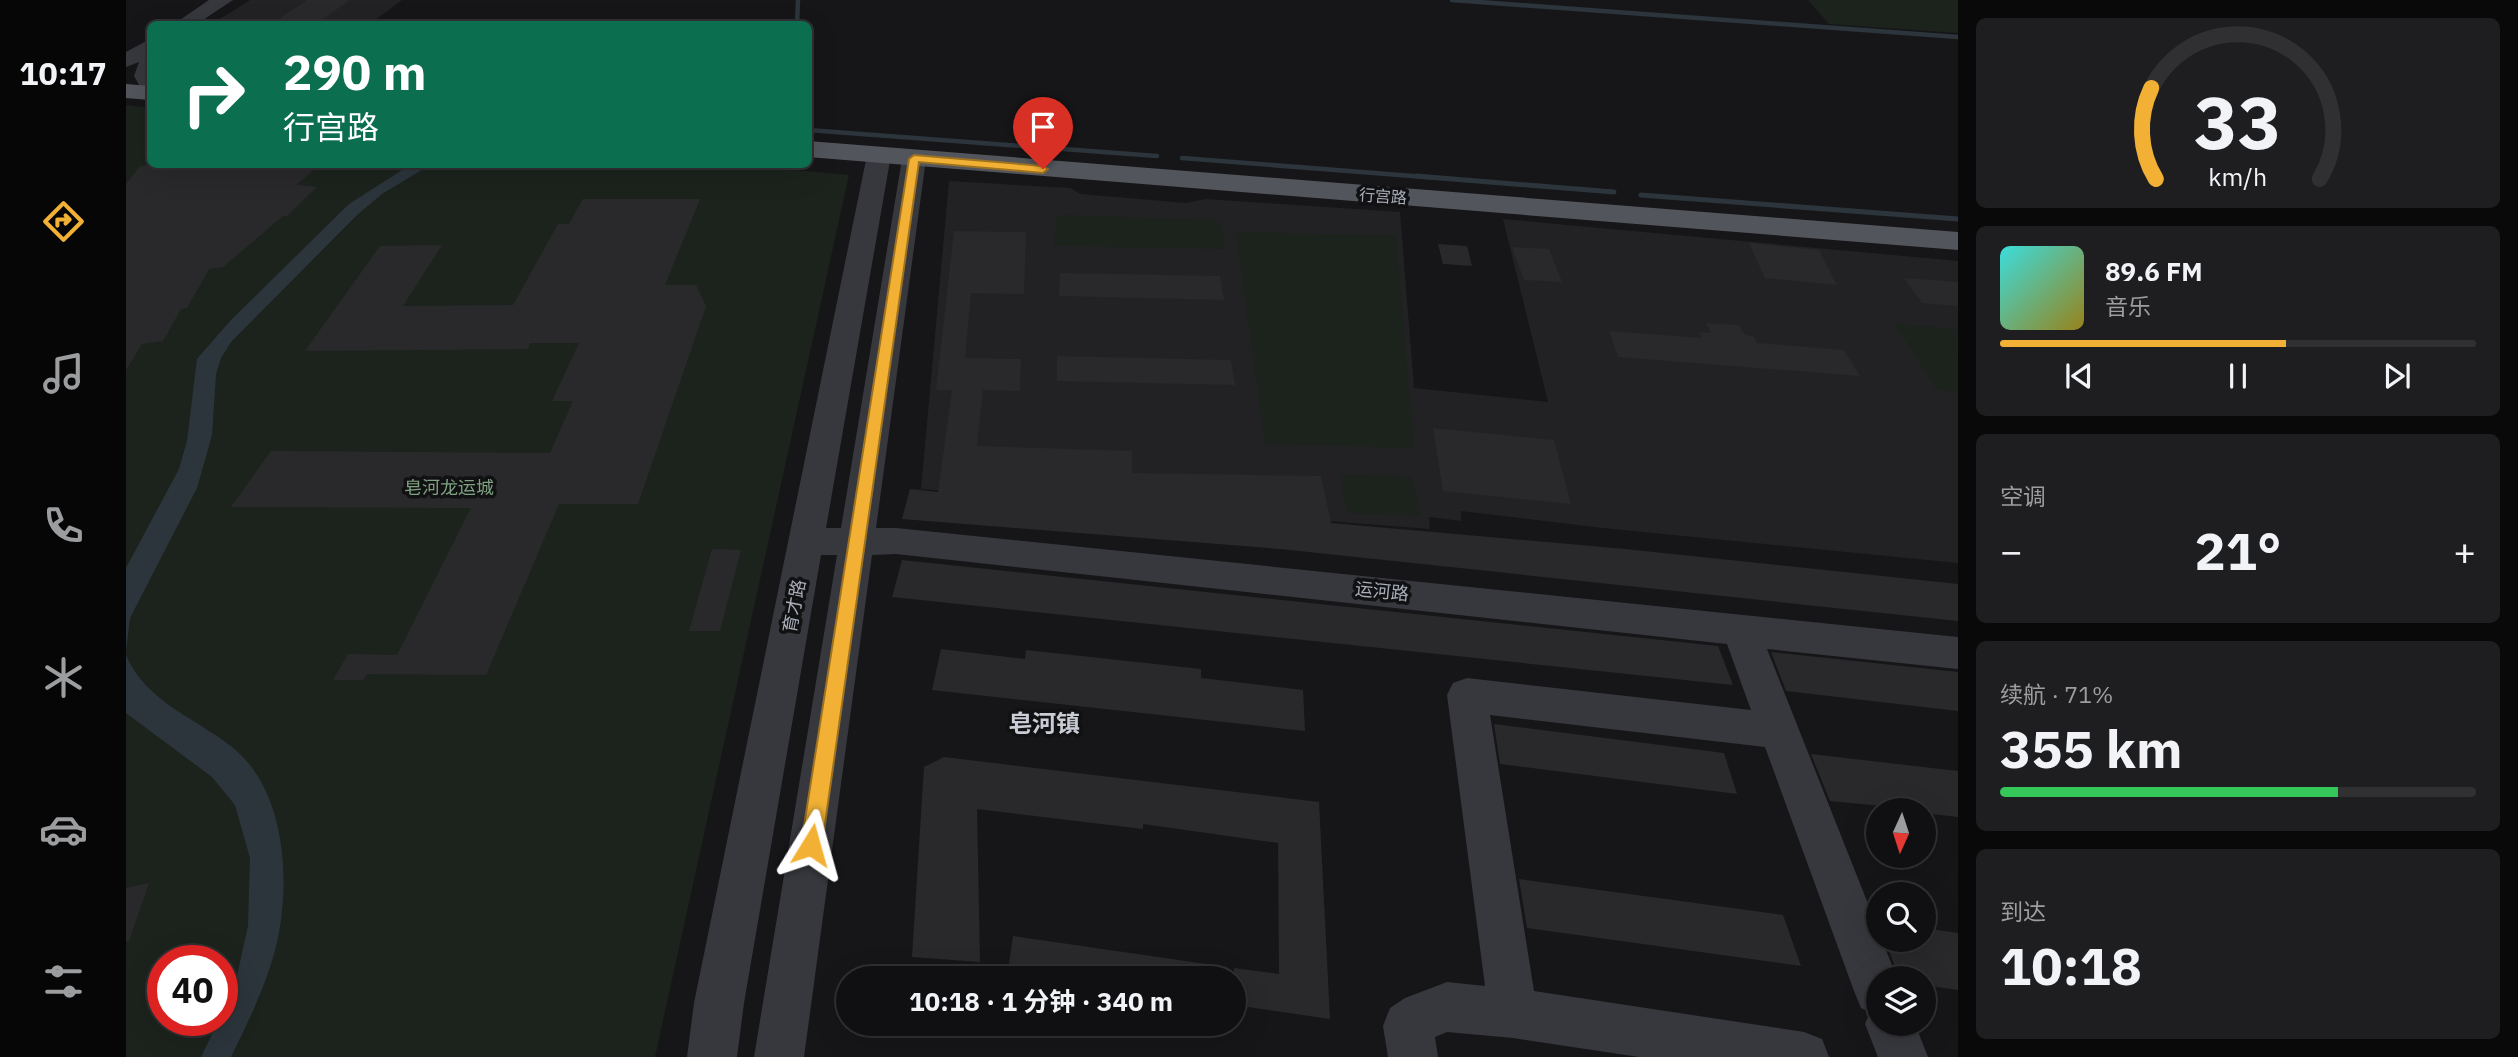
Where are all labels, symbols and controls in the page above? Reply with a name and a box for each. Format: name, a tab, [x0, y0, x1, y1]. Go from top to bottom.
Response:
text: 290 m	[283, 40, 427, 103]
icon: right	[168, 49, 259, 140]
text: 10:17	[19, 52, 107, 94]
text: 33	[2194, 74, 2282, 169]
pin	[1013, 97, 1073, 169]
text: 行宫路	[283, 106, 379, 148]
icon: arrive	[1024, 108, 1062, 146]
text: km/h	[2209, 160, 2267, 193]
street label: 行宫路	[1358, 184, 1408, 208]
icon: directions	[39, 197, 88, 246]
text: 89.6 FM	[2105, 254, 2203, 288]
text: 音乐	[2105, 291, 2151, 321]
icon: music	[39, 349, 88, 398]
icon: previous	[2060, 357, 2098, 395]
icon: pause	[2219, 357, 2257, 395]
icon: next	[2378, 357, 2416, 395]
park label: 皂河龙运城	[404, 476, 494, 499]
text: 空调	[2000, 481, 2046, 511]
icon: phone	[39, 501, 88, 550]
text: 21°	[2195, 517, 2281, 584]
text: −	[2000, 526, 2023, 575]
text: +	[2453, 526, 2476, 575]
street label: 育才路	[778, 577, 810, 635]
street label: 运河路	[1354, 577, 1410, 605]
icon: climate	[39, 653, 88, 702]
text: 续航 · 71%	[2000, 679, 2113, 709]
district label: 皂河镇	[1008, 707, 1080, 739]
text: 355 km	[2000, 715, 2182, 782]
north arrow	[1866, 798, 1936, 868]
map controls	[1866, 798, 1936, 1036]
icon: car	[39, 805, 88, 854]
position arrow	[774, 808, 848, 882]
button: search	[1866, 882, 1936, 952]
text: 到达	[2000, 896, 2046, 926]
text: 10:18	[2000, 932, 2142, 999]
speed limit sign: 40	[147, 945, 238, 1036]
icon: filters	[39, 957, 88, 1006]
button: layers	[1866, 966, 1936, 1036]
text: 10:18 · 1 分钟 · 340 m	[909, 984, 1173, 1018]

